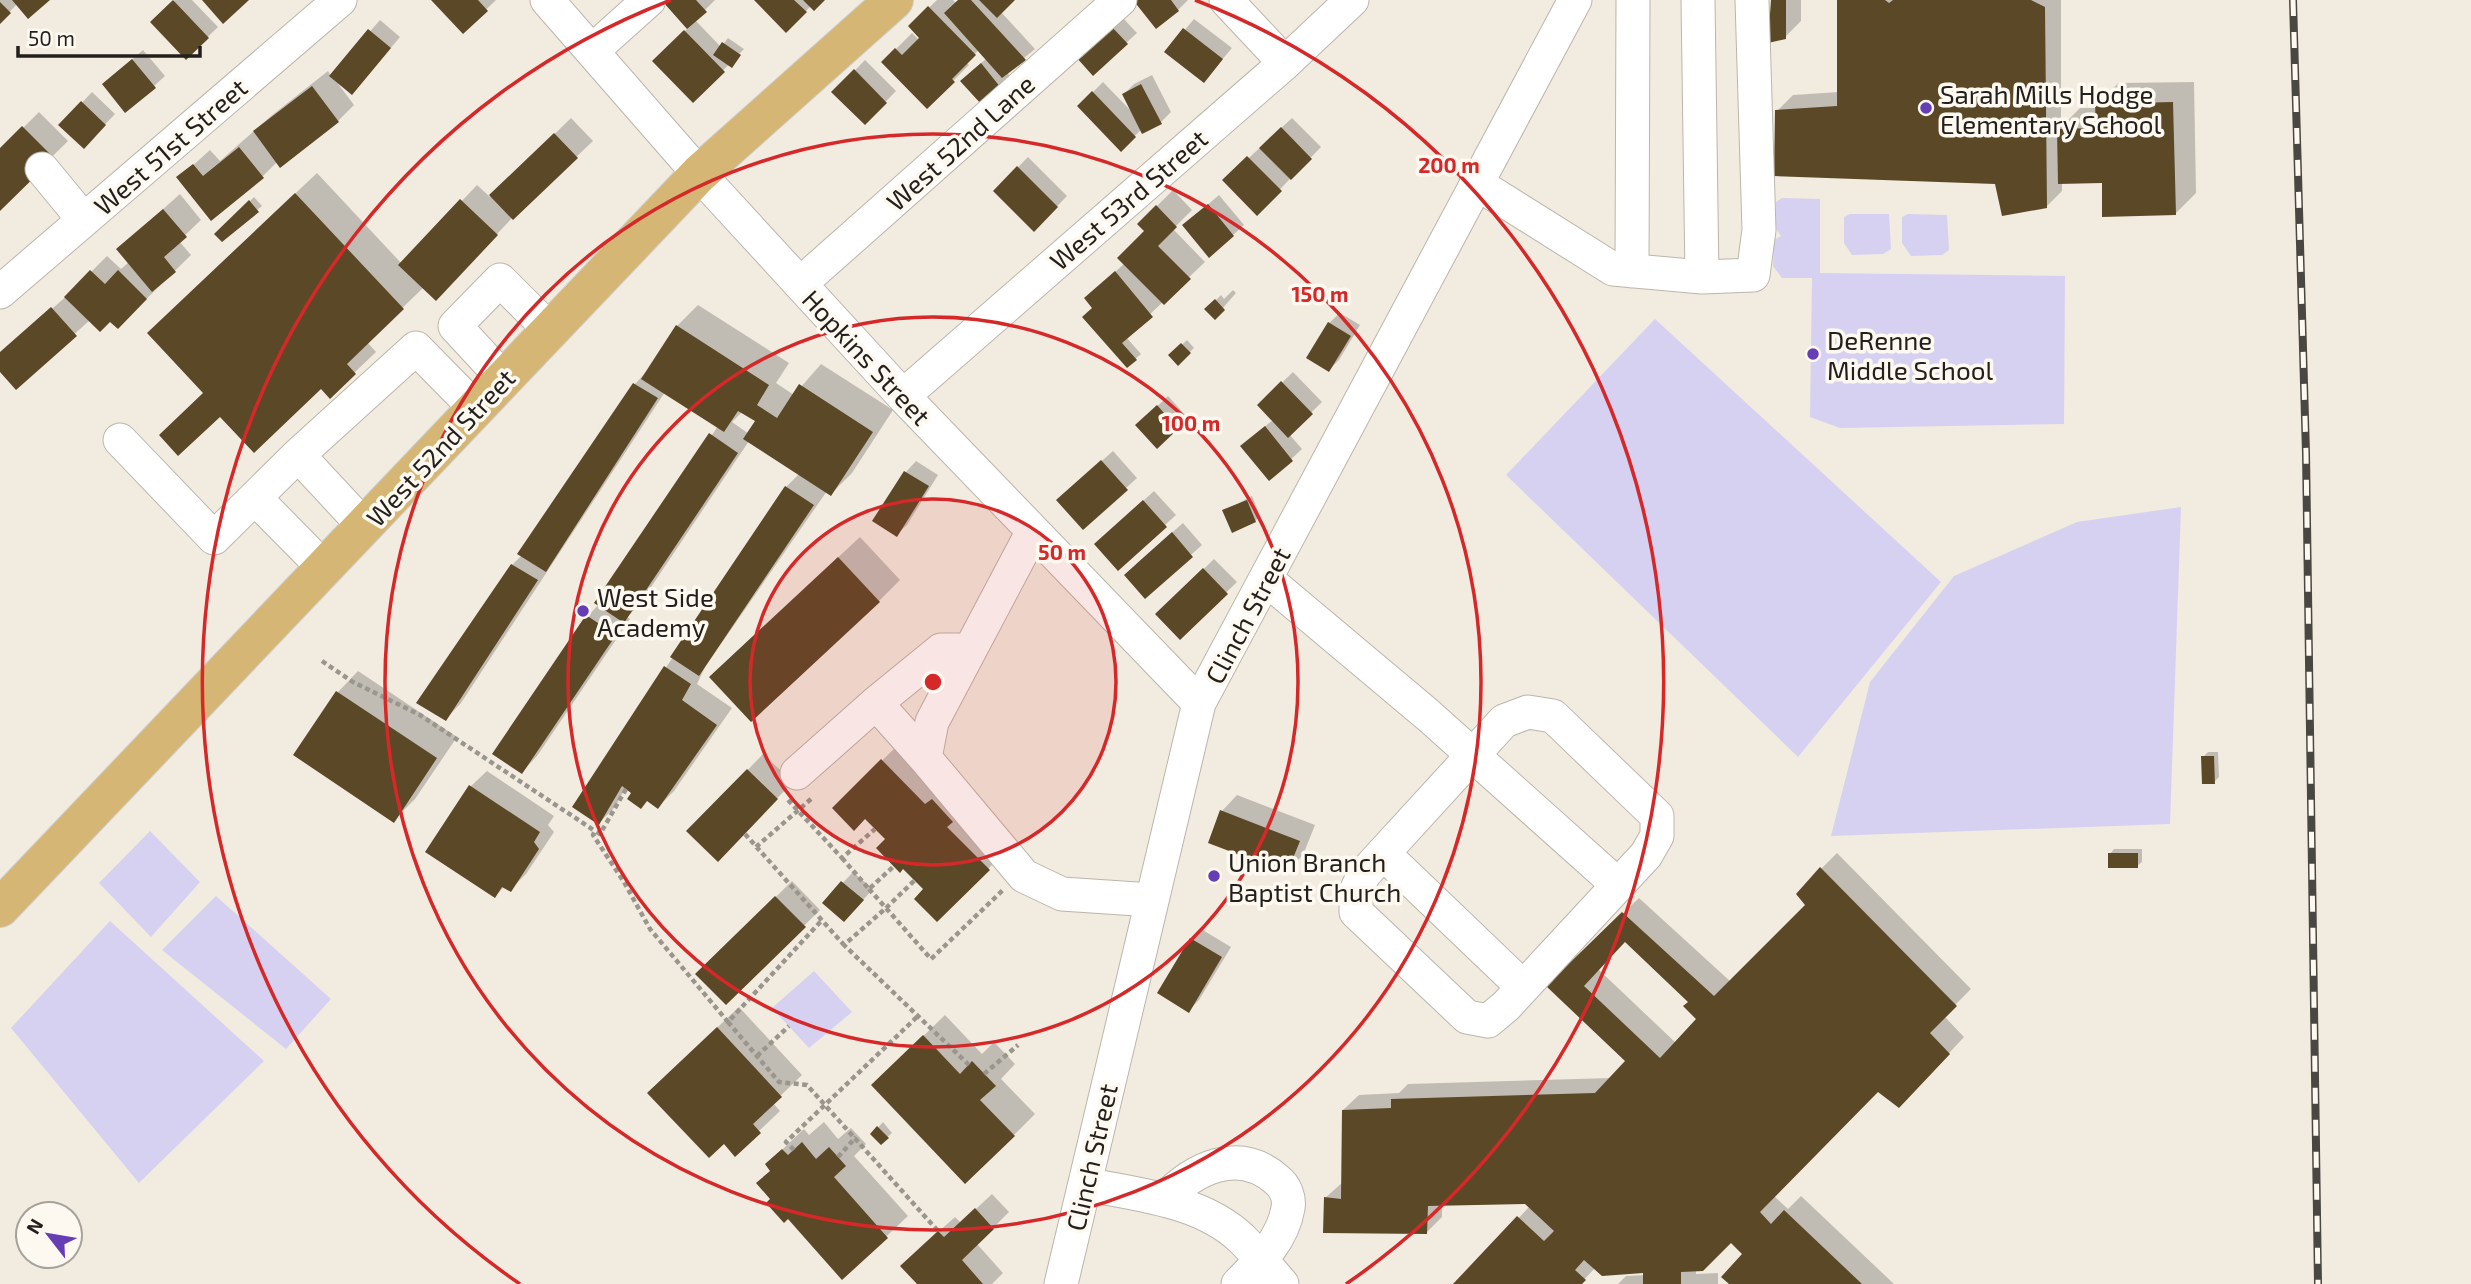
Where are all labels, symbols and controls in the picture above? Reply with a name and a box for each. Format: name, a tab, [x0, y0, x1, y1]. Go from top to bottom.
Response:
scale bar	[18, 14, 200, 58]
text: 50 m	[28, 25, 75, 50]
street label: West 52nd Lane	[880, 68, 1040, 216]
street label: West 51st Street	[87, 71, 253, 221]
place label: Sarah Mills Hodge Elementary School	[1940, 78, 2162, 139]
marker: Sarah Mills Hodge Elementary School	[1918, 100, 1934, 116]
street label: West 53rd Street	[1043, 122, 1213, 276]
text: 200 m	[1418, 152, 1480, 177]
text: 150 m	[1292, 281, 1348, 306]
street label: Hopkins Street	[797, 283, 937, 431]
place label: DeRenne Middle School	[1827, 324, 1993, 385]
marker: DeRenne Middle School	[1805, 346, 1821, 362]
street label: West 52nd Street	[359, 362, 521, 532]
text: 100 m	[1162, 410, 1220, 435]
text: 50 m	[1038, 539, 1086, 564]
street label: Clinch Street	[1198, 541, 1296, 688]
place label: West Side Academy	[597, 581, 714, 642]
marker: West Side Academy	[575, 603, 591, 619]
centre of rings	[921, 670, 945, 694]
place label: Union Branch Baptist Church	[1228, 846, 1401, 907]
marker: Union Branch Baptist Church	[1206, 868, 1222, 884]
street label: Clinch Street	[1059, 1080, 1123, 1234]
north arrow	[14, 1200, 84, 1270]
text: N	[21, 1214, 47, 1238]

